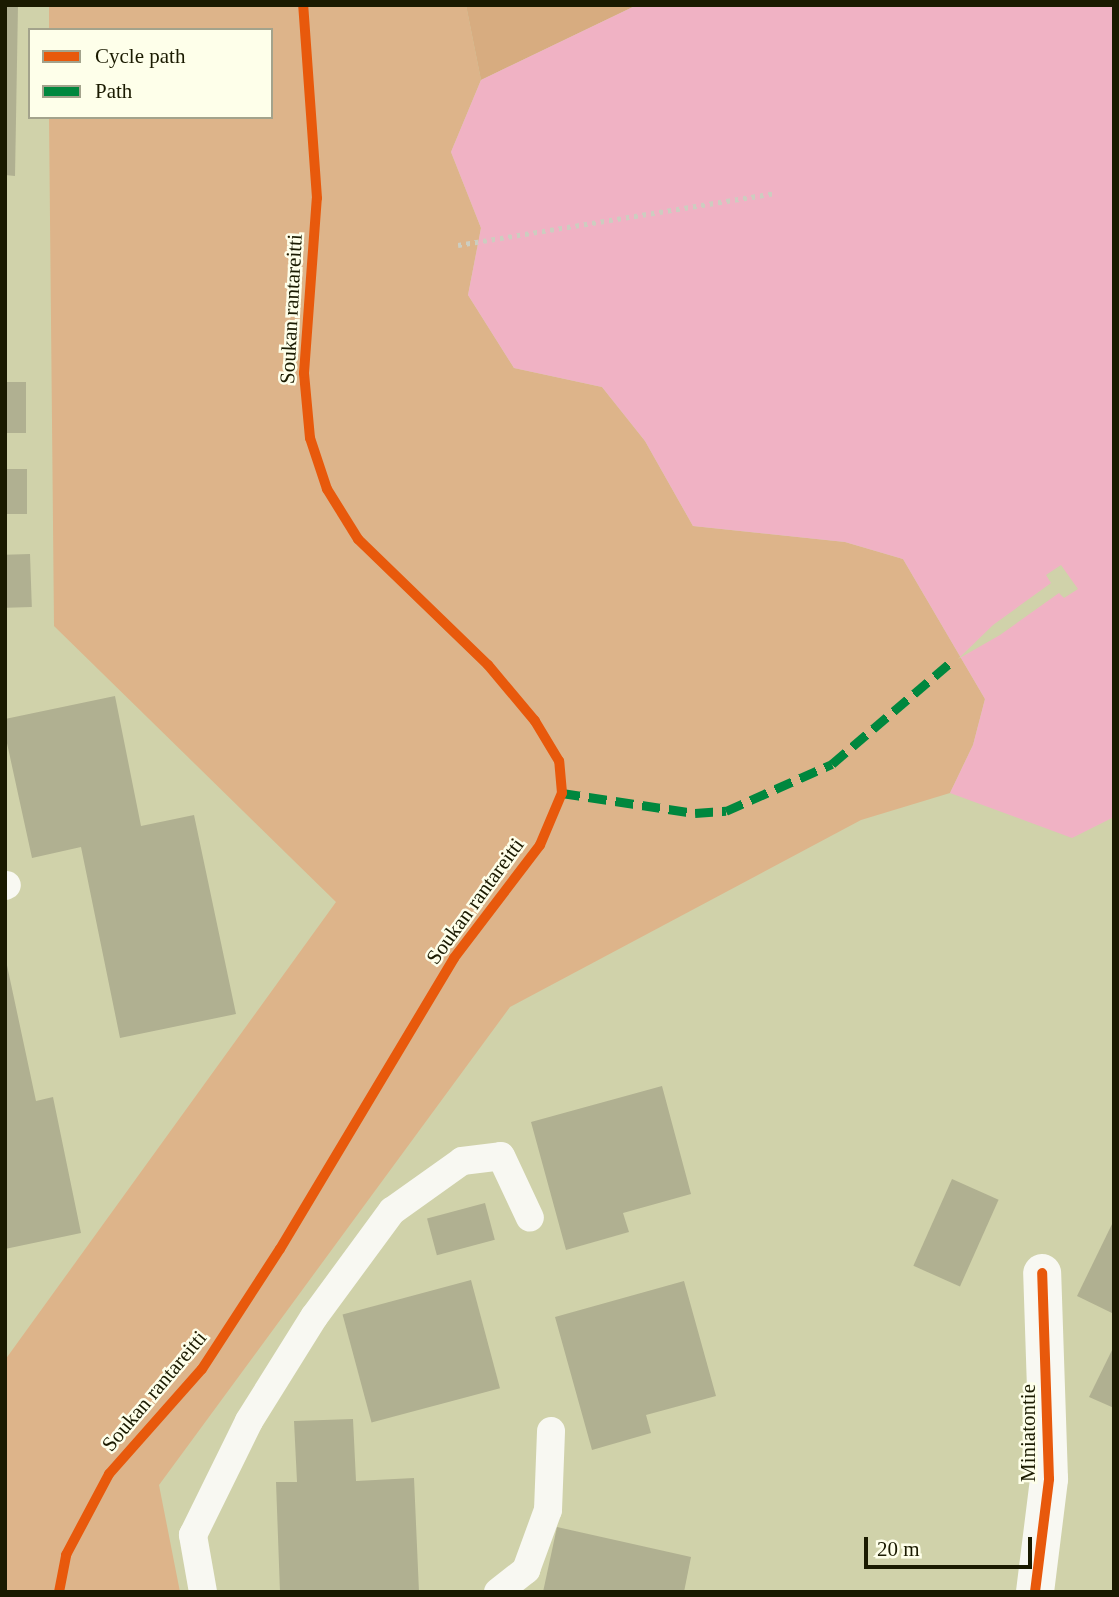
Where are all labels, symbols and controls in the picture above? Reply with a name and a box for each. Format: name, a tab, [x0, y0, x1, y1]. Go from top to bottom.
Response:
legend	[28, 28, 273, 119]
text: Cycle path	[95, 44, 185, 68]
text: Path	[95, 79, 132, 103]
street label: Soukan rantareitti	[274, 234, 308, 384]
street label: Soukan rantareitti	[421, 833, 529, 969]
street label: Soukan rantareitti	[96, 1325, 212, 1457]
street label: Miniatontie	[1015, 1384, 1041, 1482]
scale bar	[867, 1524, 1035, 1568]
text: 20 m	[877, 1537, 920, 1561]

